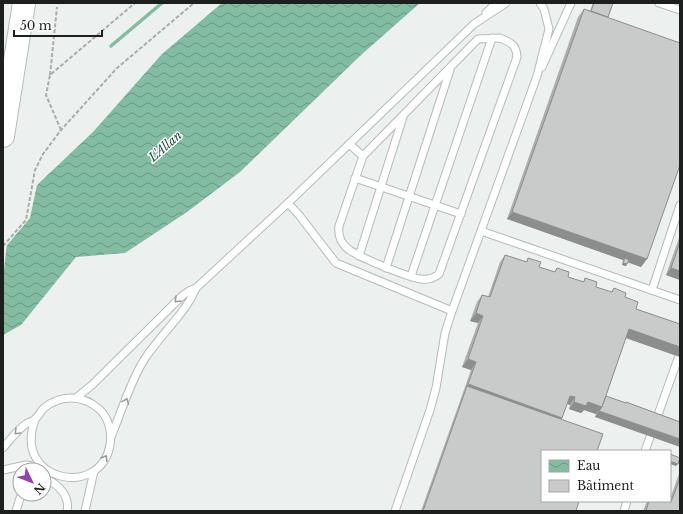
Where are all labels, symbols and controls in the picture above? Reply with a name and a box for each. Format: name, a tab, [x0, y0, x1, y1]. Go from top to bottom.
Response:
scale bar	[14, 12, 102, 38]
text: 50 m	[20, 18, 52, 33]
water label: L'Allan	[145, 127, 185, 165]
one-way arrow	[174, 296, 182, 303]
one-way arrow	[121, 398, 129, 405]
one-way arrow	[14, 427, 22, 435]
legend	[541, 450, 671, 502]
one-way arrow	[100, 455, 107, 462]
text: Eau	[577, 458, 600, 473]
north arrow	[12, 462, 52, 502]
text: Bâtiment	[577, 478, 635, 493]
text: N	[30, 480, 48, 498]

